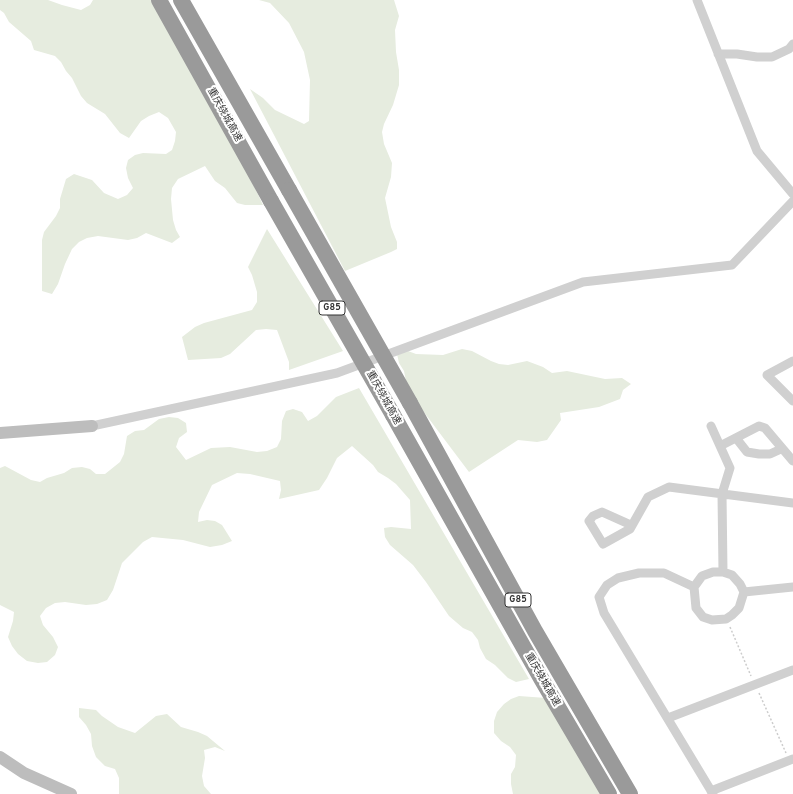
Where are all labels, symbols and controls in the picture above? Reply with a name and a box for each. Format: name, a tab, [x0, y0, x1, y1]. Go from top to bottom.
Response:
street label: 重庆绕城高速	[204, 86, 244, 144]
road number: G85	[319, 301, 345, 315]
street label: 重庆绕城高速	[363, 369, 403, 427]
road number: G85	[505, 593, 531, 607]
street label: 重庆绕城高速	[522, 651, 562, 709]

